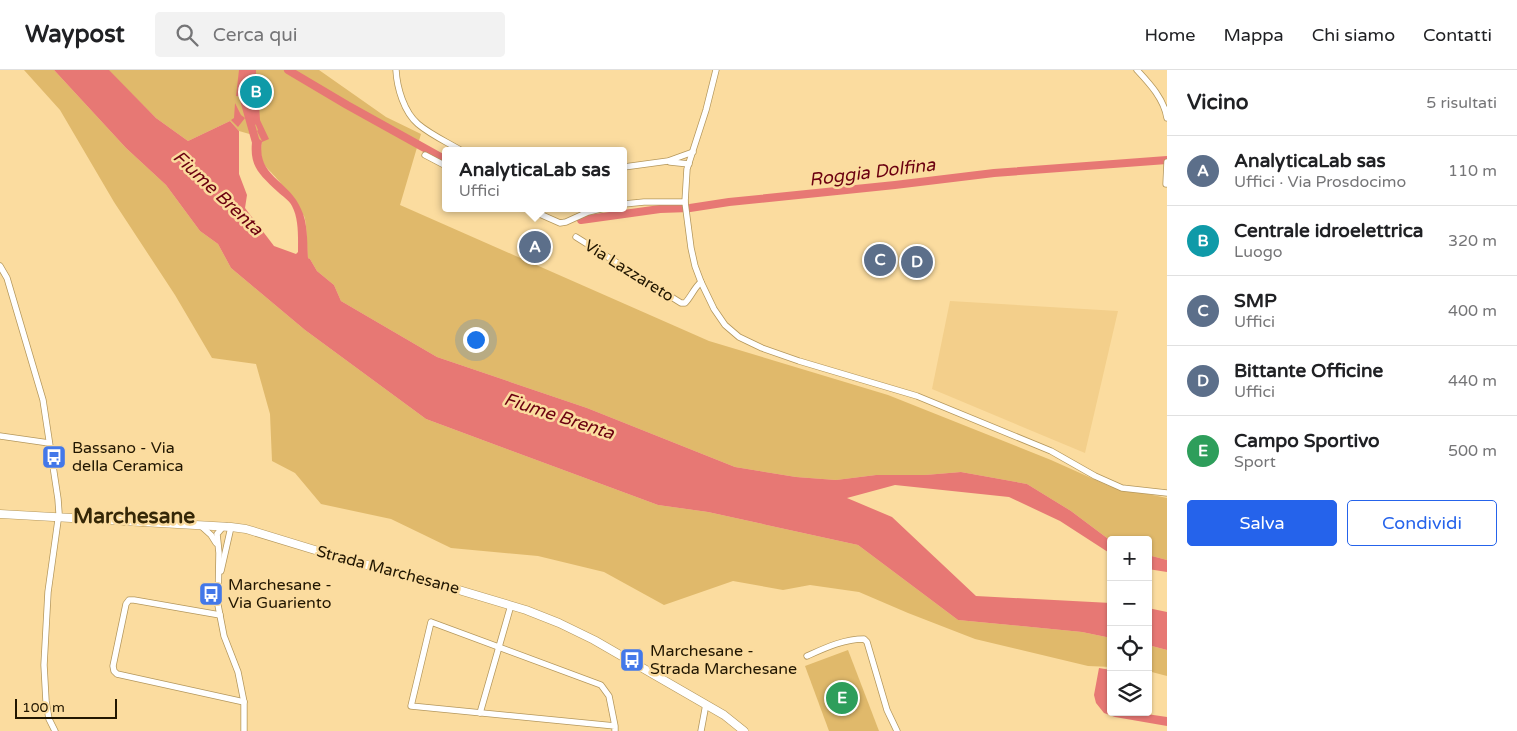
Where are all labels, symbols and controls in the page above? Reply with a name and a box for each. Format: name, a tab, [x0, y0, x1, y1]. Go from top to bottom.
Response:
search box	[155, 12, 505, 57]
text: Waypost	[25, 20, 125, 49]
icon: search	[173, 21, 201, 49]
text: Cerca qui	[213, 24, 297, 46]
text: Home	[1144, 24, 1195, 46]
text: Mappa	[1223, 24, 1284, 46]
text: Chi siamo	[1312, 24, 1395, 46]
text: Contatti	[1423, 24, 1492, 46]
pin: B	[240, 73, 272, 111]
text: Vicino	[1187, 90, 1249, 115]
text: 5 risultati	[1426, 93, 1497, 113]
water label: Fiume Brenta	[169, 146, 268, 241]
popup	[442, 147, 627, 212]
text: AnalyticaLab sas	[1234, 150, 1386, 172]
water label: Roggia Dolfina	[808, 153, 937, 191]
text: AnalyticaLab sas	[459, 159, 610, 181]
text: A	[1197, 161, 1209, 181]
text: 110 m	[1448, 161, 1497, 181]
text: Uffici · Via Prosdocimo	[1234, 172, 1406, 192]
text: Uffici	[459, 181, 500, 201]
text: Centrale idroelettrica	[1234, 220, 1423, 242]
pin: A	[519, 228, 551, 266]
text: B	[1197, 231, 1209, 251]
text: 320 m	[1448, 231, 1497, 251]
street label: Via Lazzareto	[580, 236, 678, 306]
pin: C	[864, 241, 896, 279]
text: Luogo	[1234, 242, 1283, 262]
pin: D	[901, 243, 933, 281]
text: SMP	[1234, 290, 1277, 312]
text: C	[1197, 301, 1209, 321]
text: 400 m	[1448, 301, 1497, 321]
text: Uffici	[1234, 312, 1275, 332]
your location	[463, 327, 489, 353]
text: Bittante Officine	[1234, 360, 1383, 382]
text: D	[1197, 371, 1209, 391]
text: 440 m	[1448, 371, 1497, 391]
text: Uffici	[1234, 382, 1275, 402]
water label: Fiume Brenta	[501, 388, 618, 444]
text: Campo Sportivo	[1234, 430, 1380, 452]
place label: Bassano - Via della Ceramica	[72, 438, 184, 476]
text: E	[1198, 441, 1208, 461]
text: 500 m	[1448, 441, 1497, 461]
bus stop icon: Bassano - Via della Ceramica	[41, 444, 67, 470]
text: Sport	[1234, 452, 1276, 472]
button: Salva	[1187, 500, 1337, 546]
button: Condividi	[1347, 500, 1497, 546]
district label: Marchesane	[73, 504, 195, 529]
map controls	[1107, 536, 1152, 716]
button: +	[1107, 536, 1152, 581]
street label: Strada Marchesane	[314, 541, 462, 599]
place label: Marchesane - Via Guariento	[228, 575, 332, 613]
bus stop icon: Marchesane - Via Guariento	[198, 581, 224, 607]
button: −	[1107, 581, 1152, 626]
button: locate	[1107, 626, 1152, 671]
place label: Marchesane - Strada Marchesane	[650, 641, 797, 679]
bus stop icon: Marchesane - Strada Marchesane	[619, 647, 645, 673]
button: layers	[1107, 671, 1152, 716]
pin: E	[826, 679, 858, 717]
scale bar	[15, 696, 118, 719]
text: 100 m	[22, 699, 65, 716]

